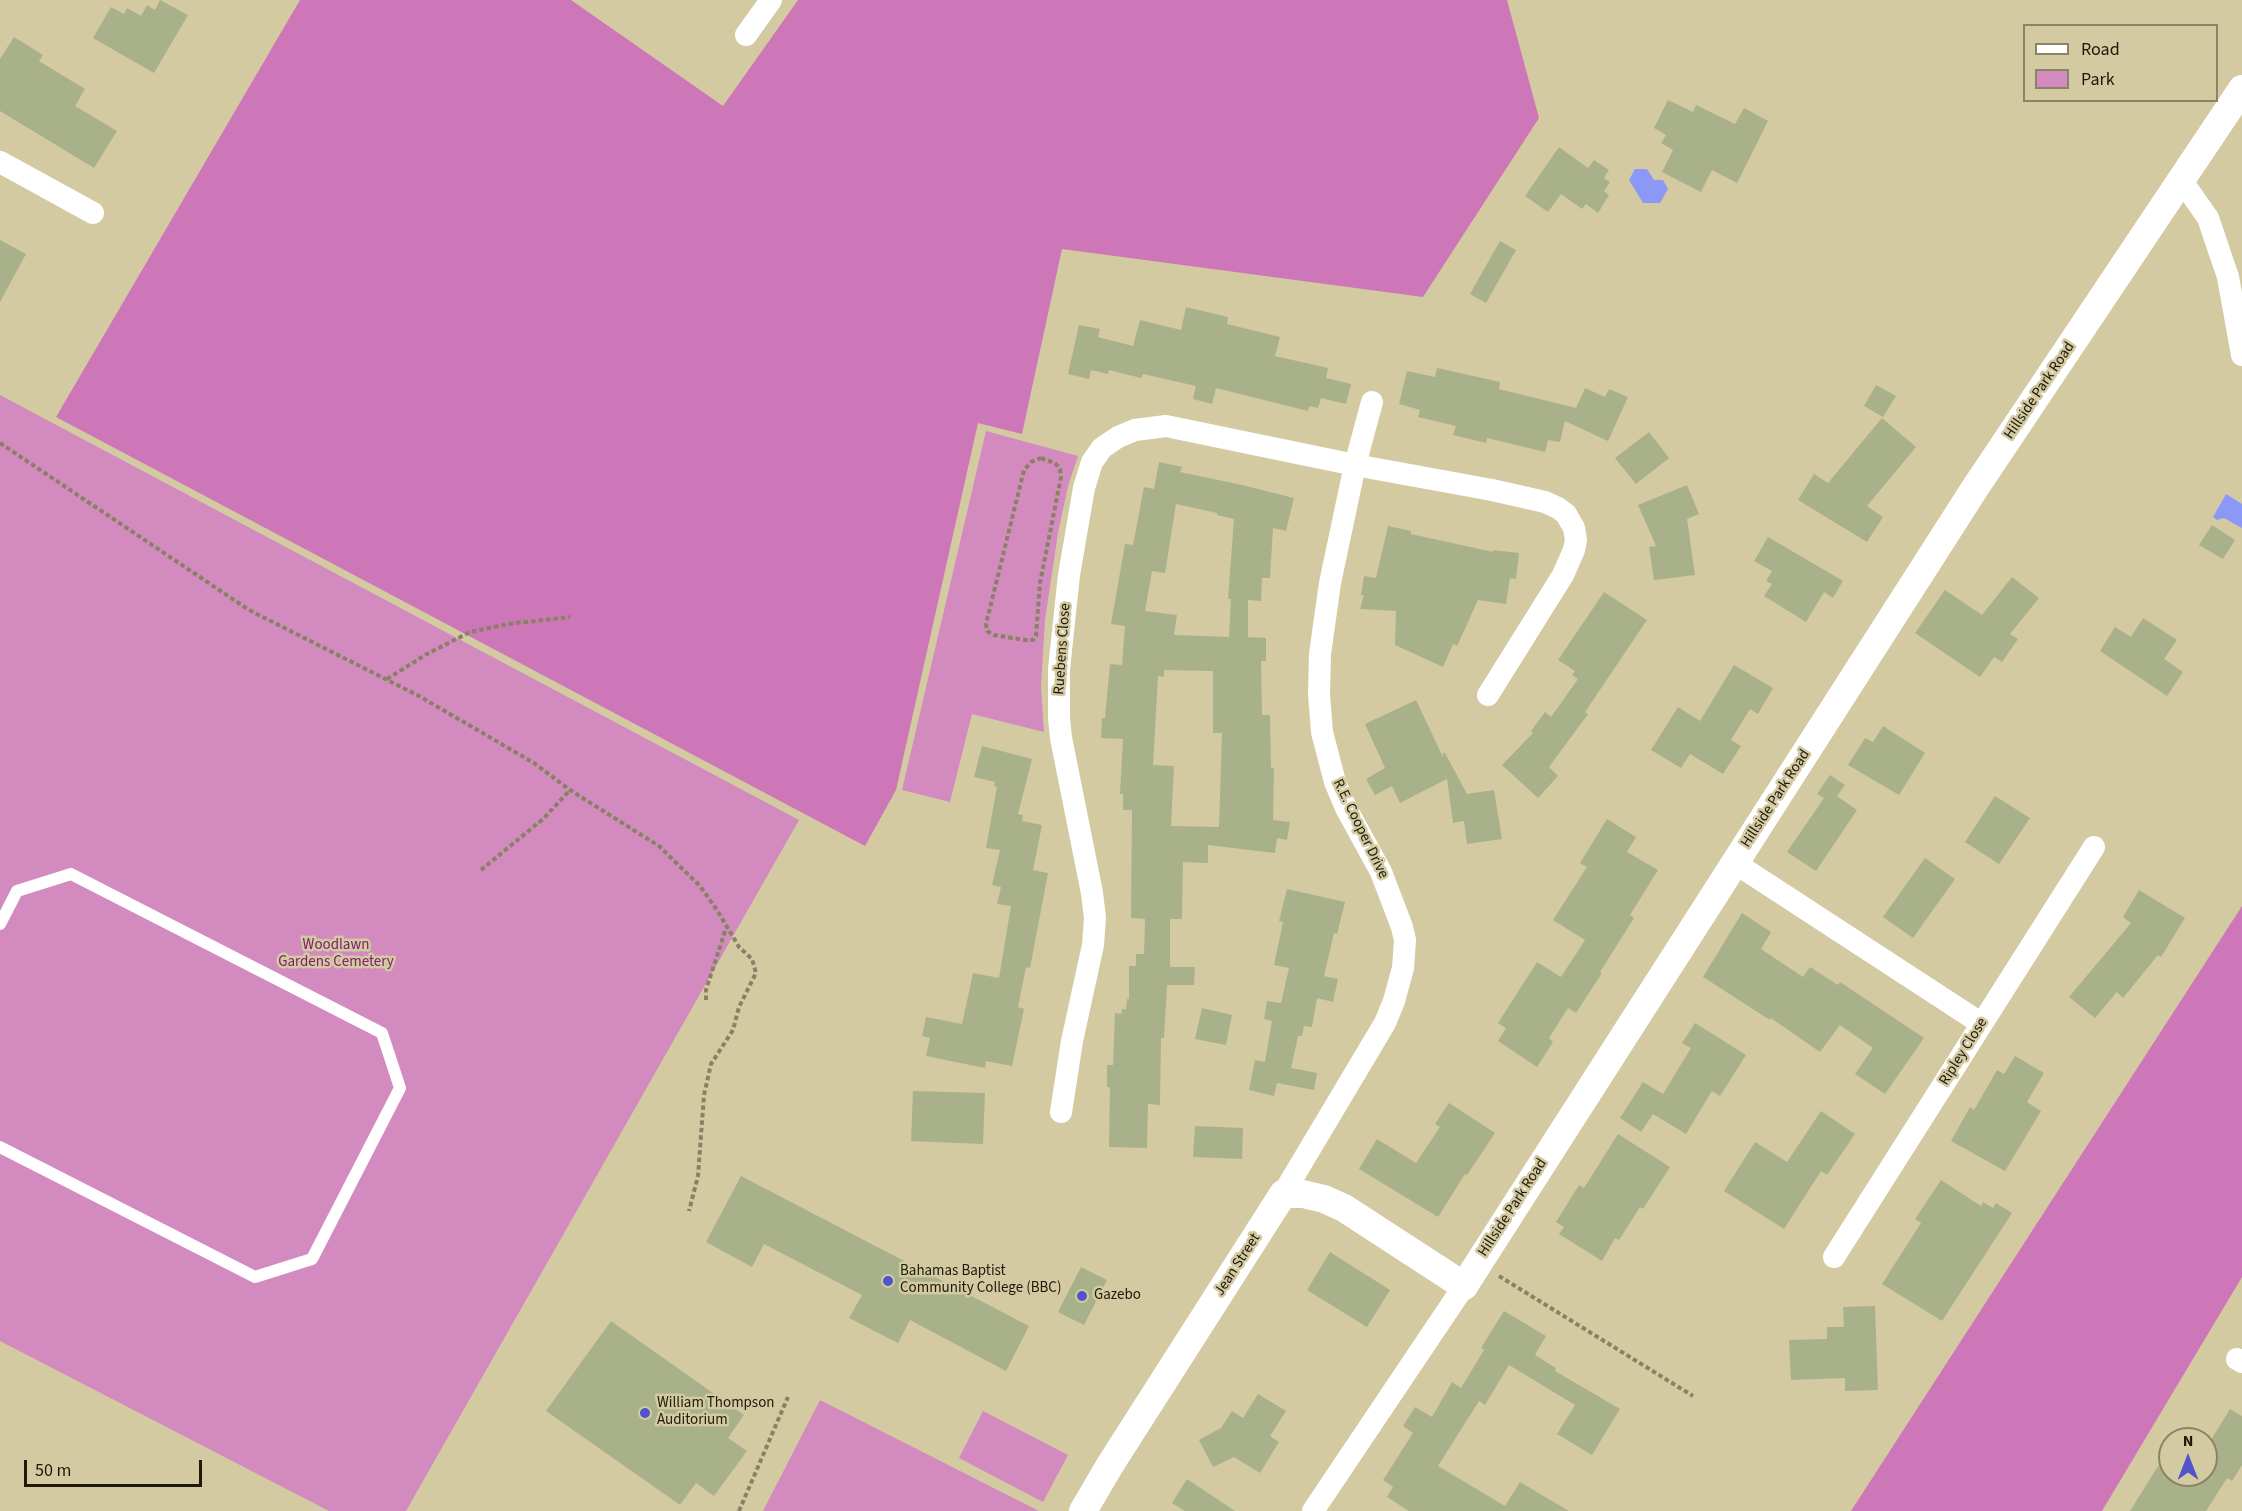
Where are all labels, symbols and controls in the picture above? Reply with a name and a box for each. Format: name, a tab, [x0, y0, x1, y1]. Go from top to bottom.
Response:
legend	[2023, 24, 2218, 102]
text: Road	[2081, 37, 2120, 62]
text: Park	[2081, 67, 2115, 92]
street label: Hillside Park Road	[2001, 339, 2079, 443]
street label: Ruebens Close	[1051, 603, 1075, 695]
street label: Hillside Park Road	[1738, 747, 1814, 851]
street label: R.E. Cooper Drive	[1328, 776, 1392, 882]
park label: Woodlawn Gardens Cemetery	[278, 937, 394, 972]
street label: Ripley Close	[1936, 1015, 1992, 1089]
street label: Hillside Park Road	[1475, 1156, 1551, 1260]
street label: Jean Street	[1211, 1230, 1265, 1300]
place label: Bahamas Baptist Community College (BBC)	[900, 1263, 1061, 1298]
marker: Bahamas Baptist Community College (BBC)	[881, 1274, 895, 1288]
place label: Gazebo	[1094, 1287, 1141, 1305]
marker: Gazebo	[1075, 1289, 1089, 1303]
place label: William Thompson Auditorium	[657, 1395, 774, 1430]
marker: William Thompson Auditorium	[638, 1406, 652, 1420]
north arrow	[2158, 1427, 2218, 1487]
text: N	[2183, 1430, 2193, 1452]
scale bar	[27, 1448, 206, 1486]
text: 50 m	[35, 1458, 71, 1483]

